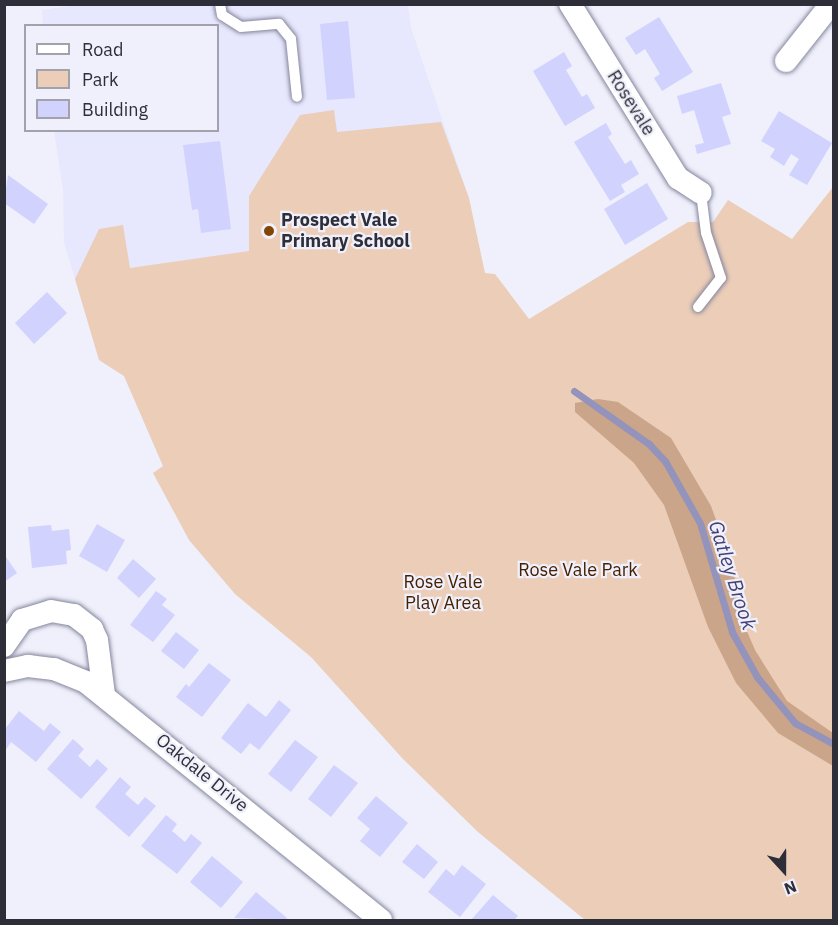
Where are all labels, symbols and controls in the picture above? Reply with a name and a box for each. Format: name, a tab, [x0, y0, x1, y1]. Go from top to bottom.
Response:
legend	[24, 24, 219, 132]
text: Road	[82, 38, 123, 61]
street label: Rosevale	[603, 66, 659, 140]
text: Park	[82, 68, 118, 91]
text: Building	[82, 98, 148, 121]
place label: Prospect Vale Primary School	[281, 210, 410, 252]
marker: Prospect Vale Primary School	[262, 224, 276, 238]
water label: Gatley Brook	[704, 517, 762, 633]
park label: Rose Vale Park	[518, 559, 638, 581]
park label: Rose Vale Play Area	[403, 572, 483, 614]
street label: Oakdale Drive	[152, 729, 252, 817]
north arrow	[754, 841, 814, 901]
text: N	[781, 876, 799, 899]

